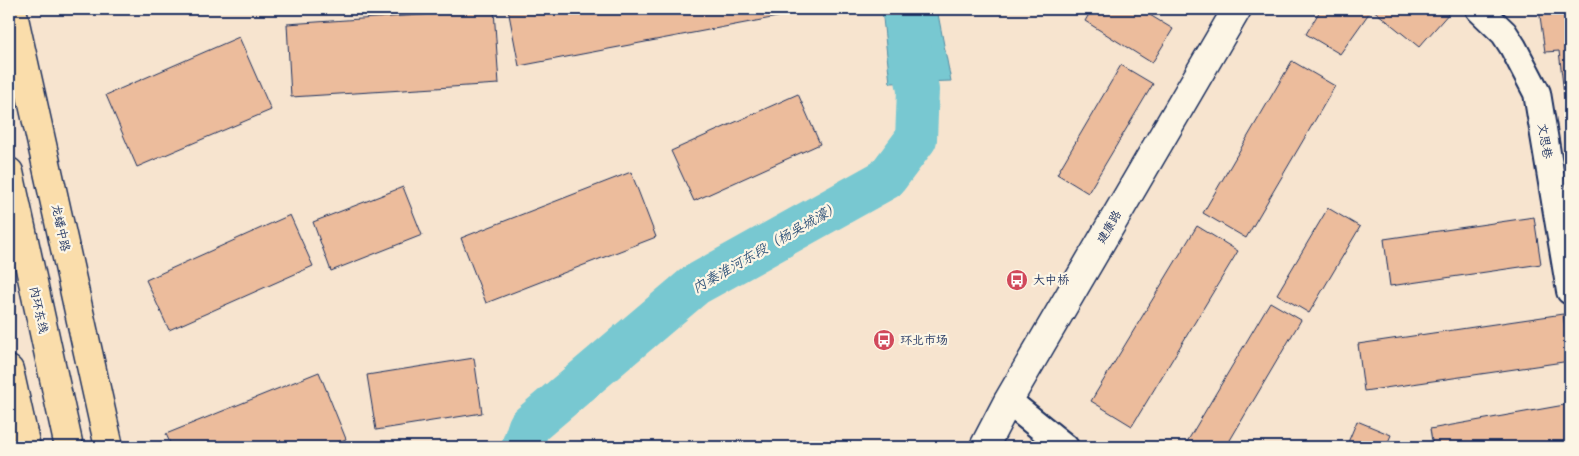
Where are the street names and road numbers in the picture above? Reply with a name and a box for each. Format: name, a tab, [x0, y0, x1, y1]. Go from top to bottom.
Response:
street label: 文思巷	[1535, 122, 1556, 160]
street label: 龙蟠中路	[49, 203, 74, 253]
street label: 建康路	[1093, 207, 1124, 246]
street label: 内环东线	[27, 285, 52, 335]

